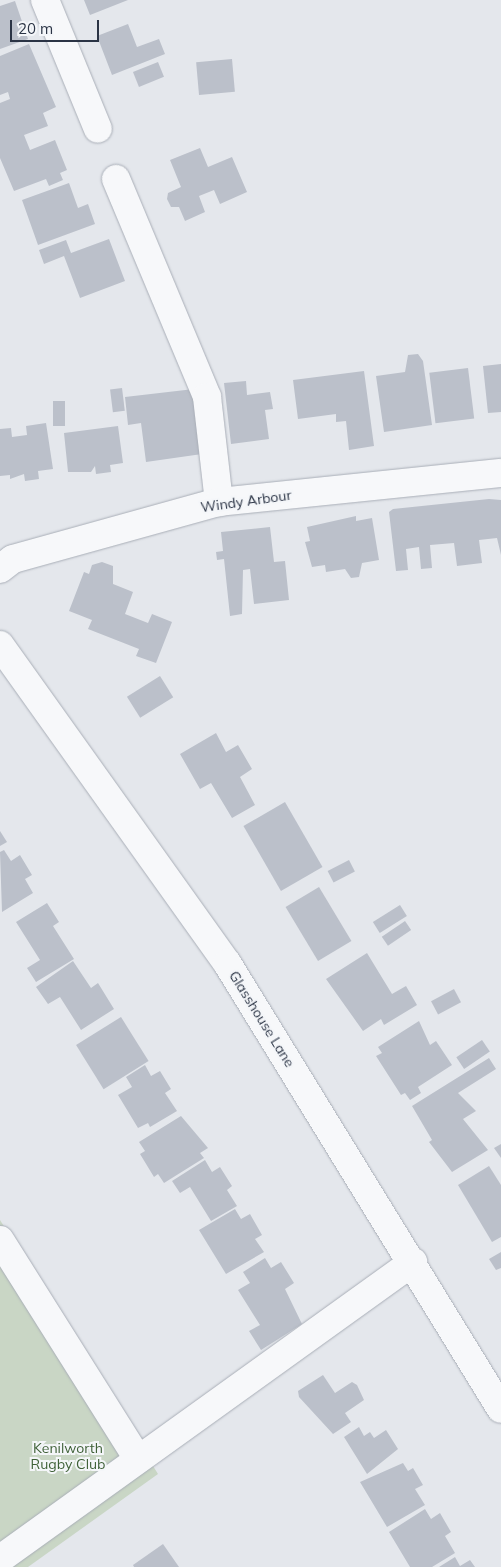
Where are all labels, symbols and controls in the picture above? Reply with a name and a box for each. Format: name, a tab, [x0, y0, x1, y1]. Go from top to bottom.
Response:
scale bar	[12, 10, 101, 42]
text: 20 m	[18, 19, 53, 38]
street label: Windy Arbour	[200, 486, 292, 516]
street label: Glasshouse Lane	[226, 968, 298, 1070]
park label: Kenilworth Rugby Club	[31, 1440, 105, 1472]

